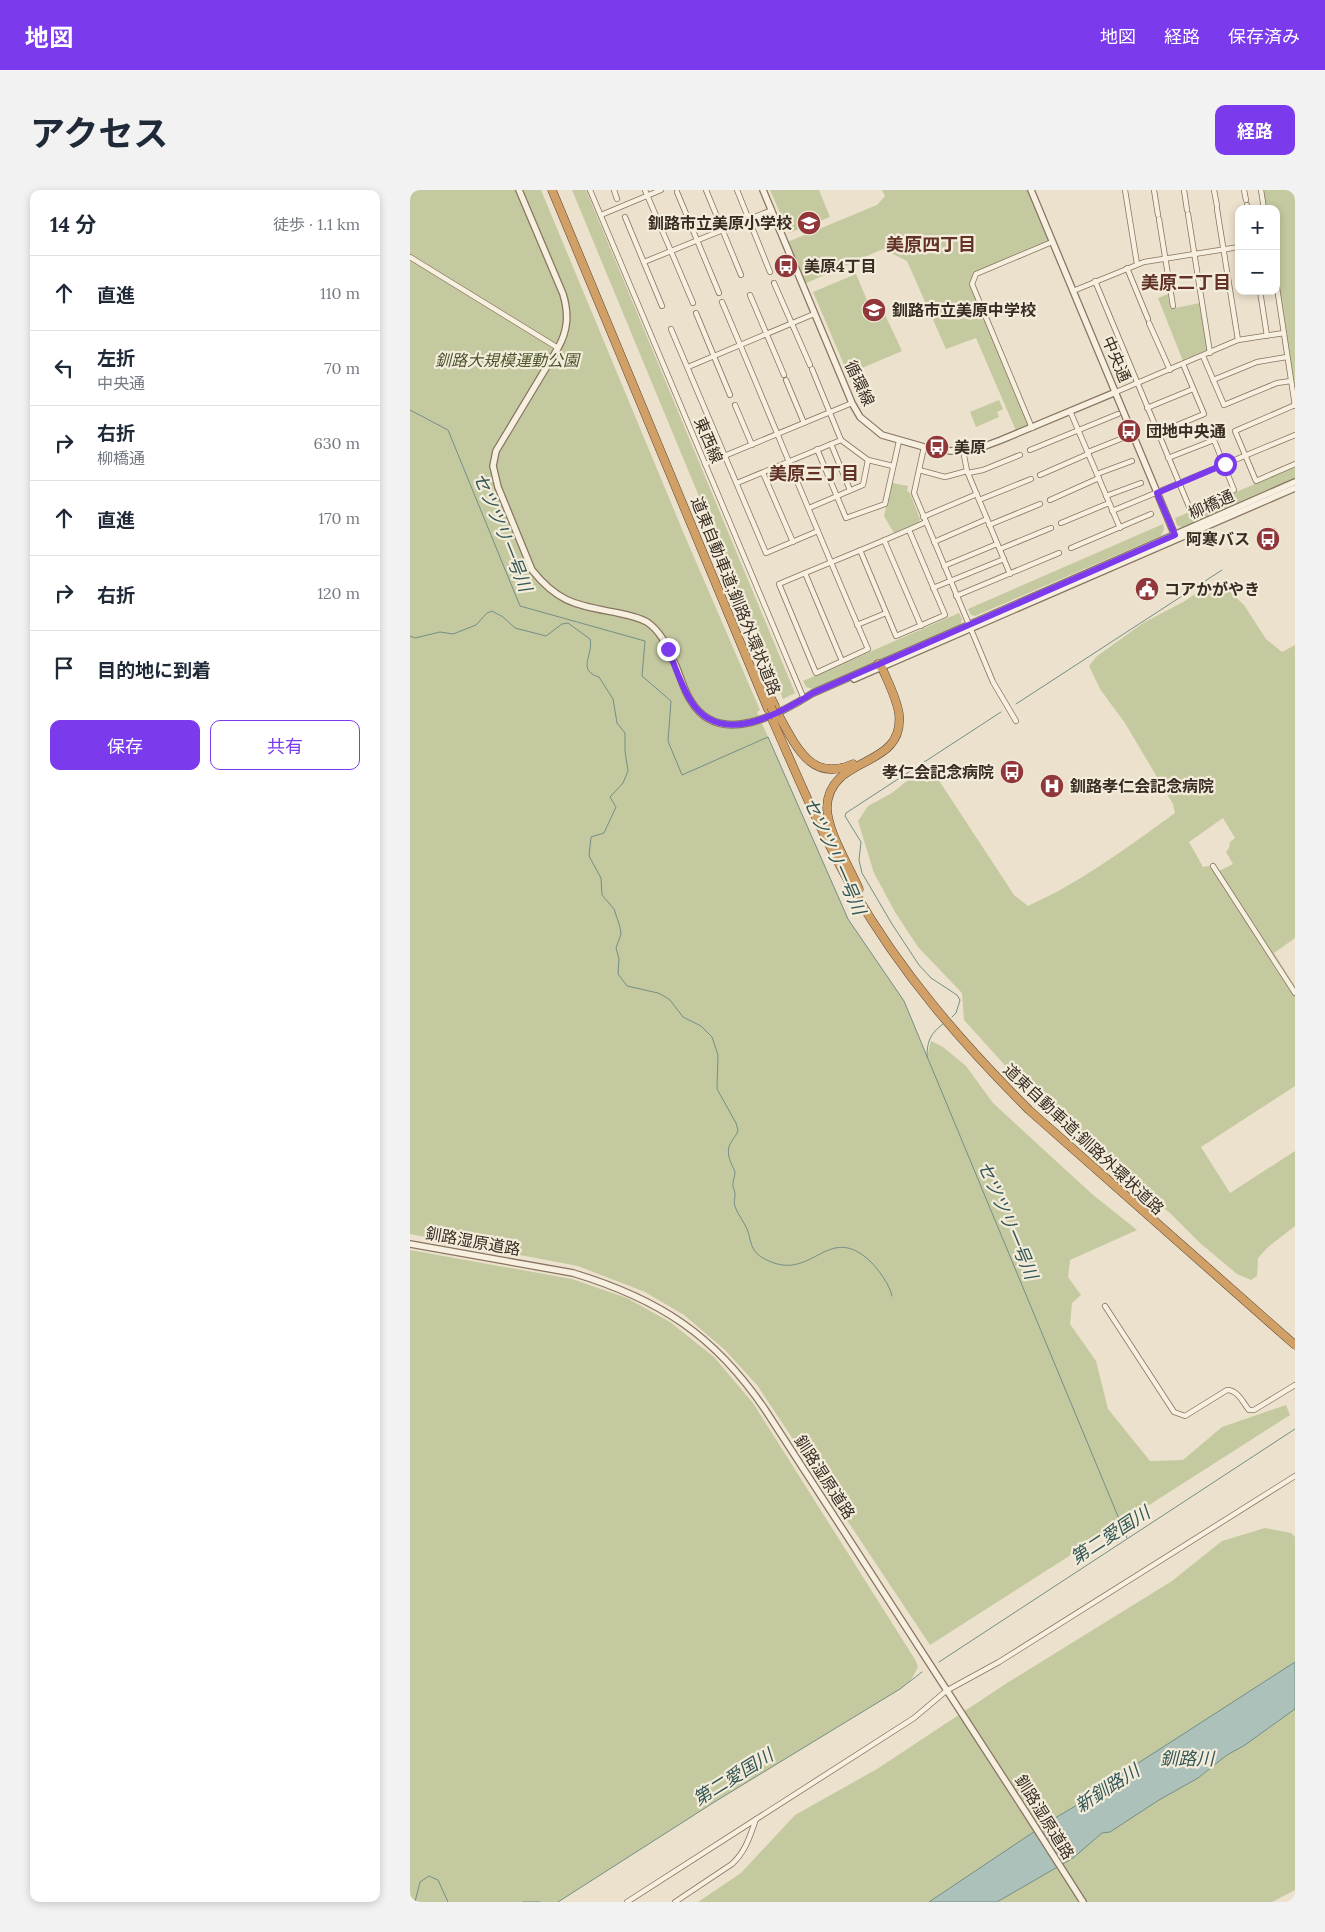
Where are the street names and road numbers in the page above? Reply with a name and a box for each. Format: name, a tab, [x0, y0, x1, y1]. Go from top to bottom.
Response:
street label: 中央通	[1098, 333, 1136, 385]
street label: 循環線	[841, 357, 879, 409]
street label: 東西線	[690, 414, 728, 466]
street label: 柳橋通	[1185, 485, 1237, 523]
street label: 道東自動車道;釧路外環状道路	[687, 494, 785, 698]
street label: 道東自動車道;釧路外環状道路	[1000, 1059, 1168, 1219]
street label: 釧路湿原道路	[424, 1223, 522, 1259]
street label: 釧路湿原道路	[790, 1431, 860, 1523]
street label: 釧路湿原道路	[1011, 1771, 1079, 1863]

